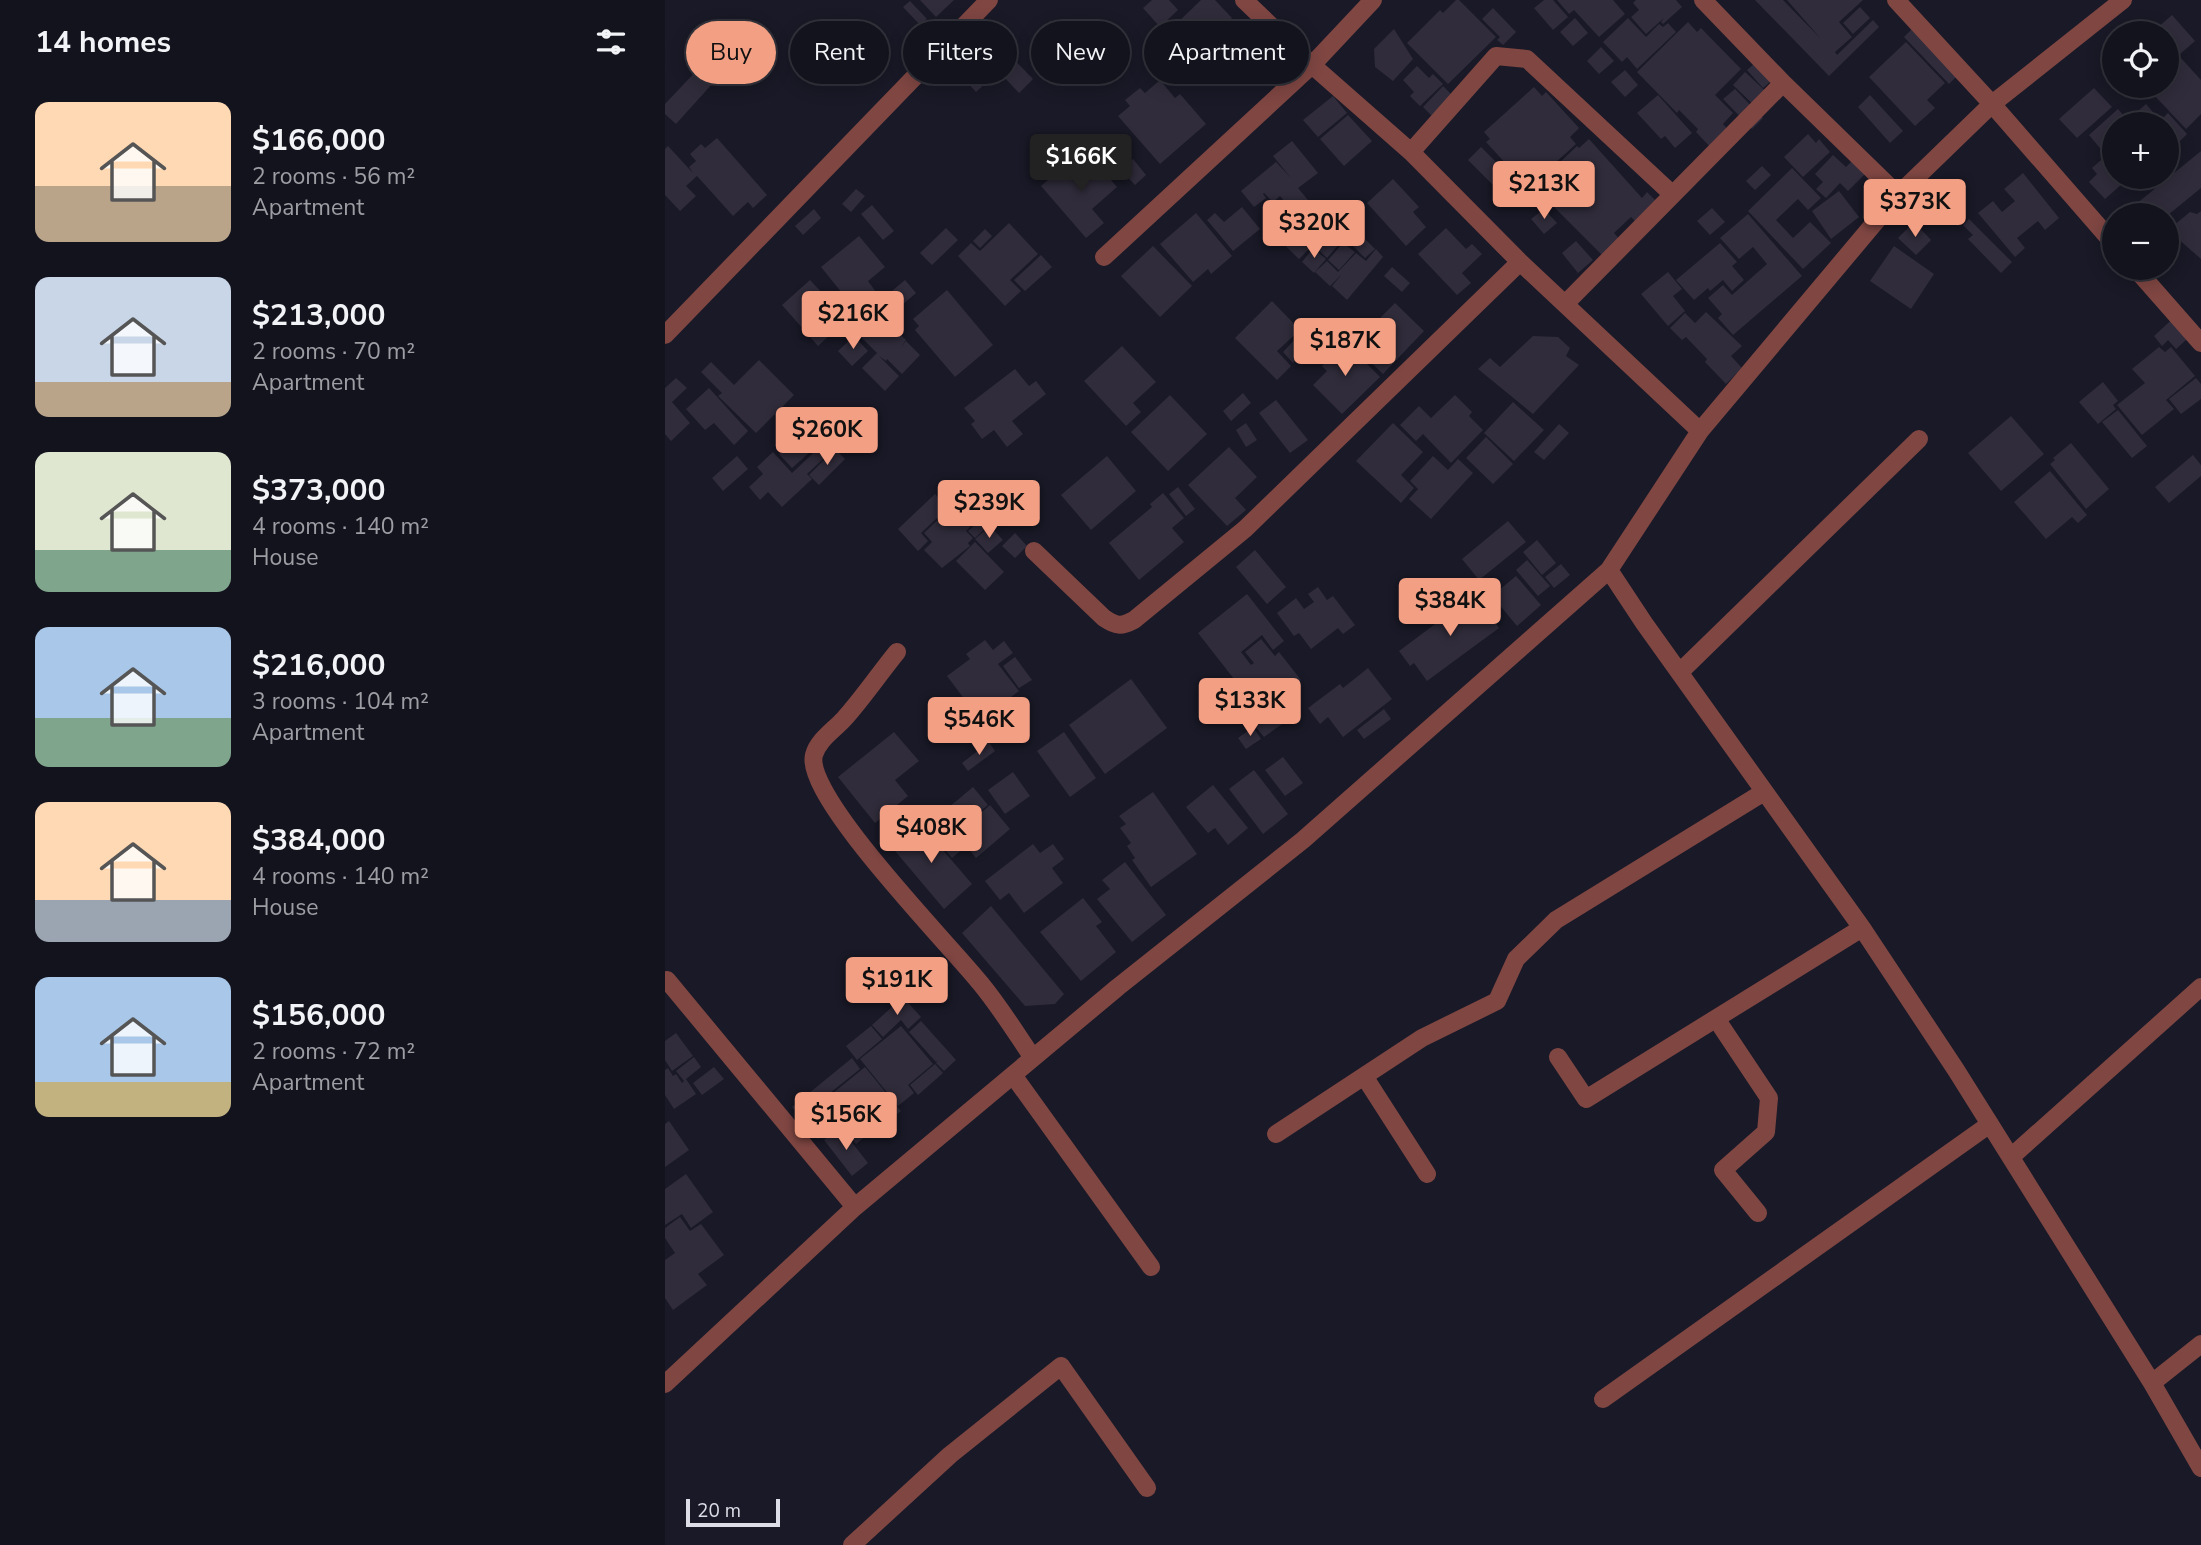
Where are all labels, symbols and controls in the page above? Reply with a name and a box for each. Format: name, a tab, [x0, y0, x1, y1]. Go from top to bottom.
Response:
chip: Buy	[686, 21, 776, 84]
chip: Rent	[790, 21, 889, 84]
chip: Filters	[903, 21, 1017, 84]
chip: New	[1031, 21, 1130, 84]
chip: Apartment	[1144, 21, 1309, 84]
map controls	[2102, 21, 2179, 280]
button: locate	[2102, 21, 2179, 98]
text: 14 homes	[35, 22, 171, 63]
icon: filters	[592, 23, 630, 61]
button: +	[2102, 112, 2179, 189]
text: $166,000	[252, 120, 385, 161]
icon: home	[91, 130, 175, 214]
pin: $166K	[1032, 134, 1130, 194]
text: $166K	[1046, 141, 1116, 172]
text: 2 rooms · 56 m²	[252, 161, 415, 192]
pin: $213K	[1495, 162, 1593, 221]
text: $213K	[1509, 168, 1579, 199]
pin: $373K	[1866, 180, 1964, 239]
text: $373K	[1880, 186, 1950, 217]
text: Apartment	[252, 192, 364, 223]
pin: $320K	[1265, 201, 1363, 260]
button: −	[2102, 203, 2179, 280]
text: $320K	[1279, 207, 1349, 238]
pin: $216K	[804, 292, 902, 351]
text: $213,000	[252, 295, 385, 336]
text: $216K	[818, 298, 888, 329]
icon: home	[91, 305, 175, 389]
pin: $187K	[1296, 318, 1394, 378]
text: $187K	[1310, 325, 1380, 356]
text: 2 rooms · 70 m²	[252, 336, 415, 367]
text: Apartment	[252, 367, 364, 398]
pin: $260K	[778, 407, 876, 467]
text: $260K	[792, 414, 862, 445]
text: $373,000	[252, 470, 385, 511]
icon: home	[91, 480, 175, 564]
pin: $239K	[940, 480, 1038, 540]
text: $239K	[954, 487, 1024, 518]
text: 4 rooms · 140 m²	[252, 511, 429, 542]
text: House	[252, 542, 319, 573]
pin: $384K	[1401, 578, 1499, 638]
text: $384K	[1415, 585, 1485, 616]
text: $216,000	[252, 645, 385, 686]
icon: home	[91, 655, 175, 739]
pin: $133K	[1201, 678, 1299, 738]
text: $133K	[1215, 685, 1285, 716]
text: 3 rooms · 104 m²	[252, 686, 429, 717]
pin: $546K	[930, 698, 1028, 757]
text: $546K	[944, 704, 1014, 735]
text: Apartment	[252, 717, 364, 748]
pin: $408K	[882, 806, 980, 865]
text: $408K	[896, 812, 966, 843]
text: $384,000	[252, 820, 385, 861]
icon: home	[91, 830, 175, 914]
text: 4 rooms · 140 m²	[252, 861, 429, 892]
text: House	[252, 892, 319, 923]
pin: $191K	[848, 958, 946, 1017]
text: $191K	[862, 964, 932, 995]
text: $156,000	[252, 995, 385, 1036]
icon: home	[91, 1005, 175, 1089]
text: 2 rooms · 72 m²	[252, 1036, 415, 1067]
text: Apartment	[252, 1067, 364, 1098]
pin: $156K	[797, 1092, 895, 1152]
text: $156K	[811, 1099, 881, 1130]
scale bar	[686, 1496, 781, 1528]
text: 20 m	[697, 1498, 741, 1524]

